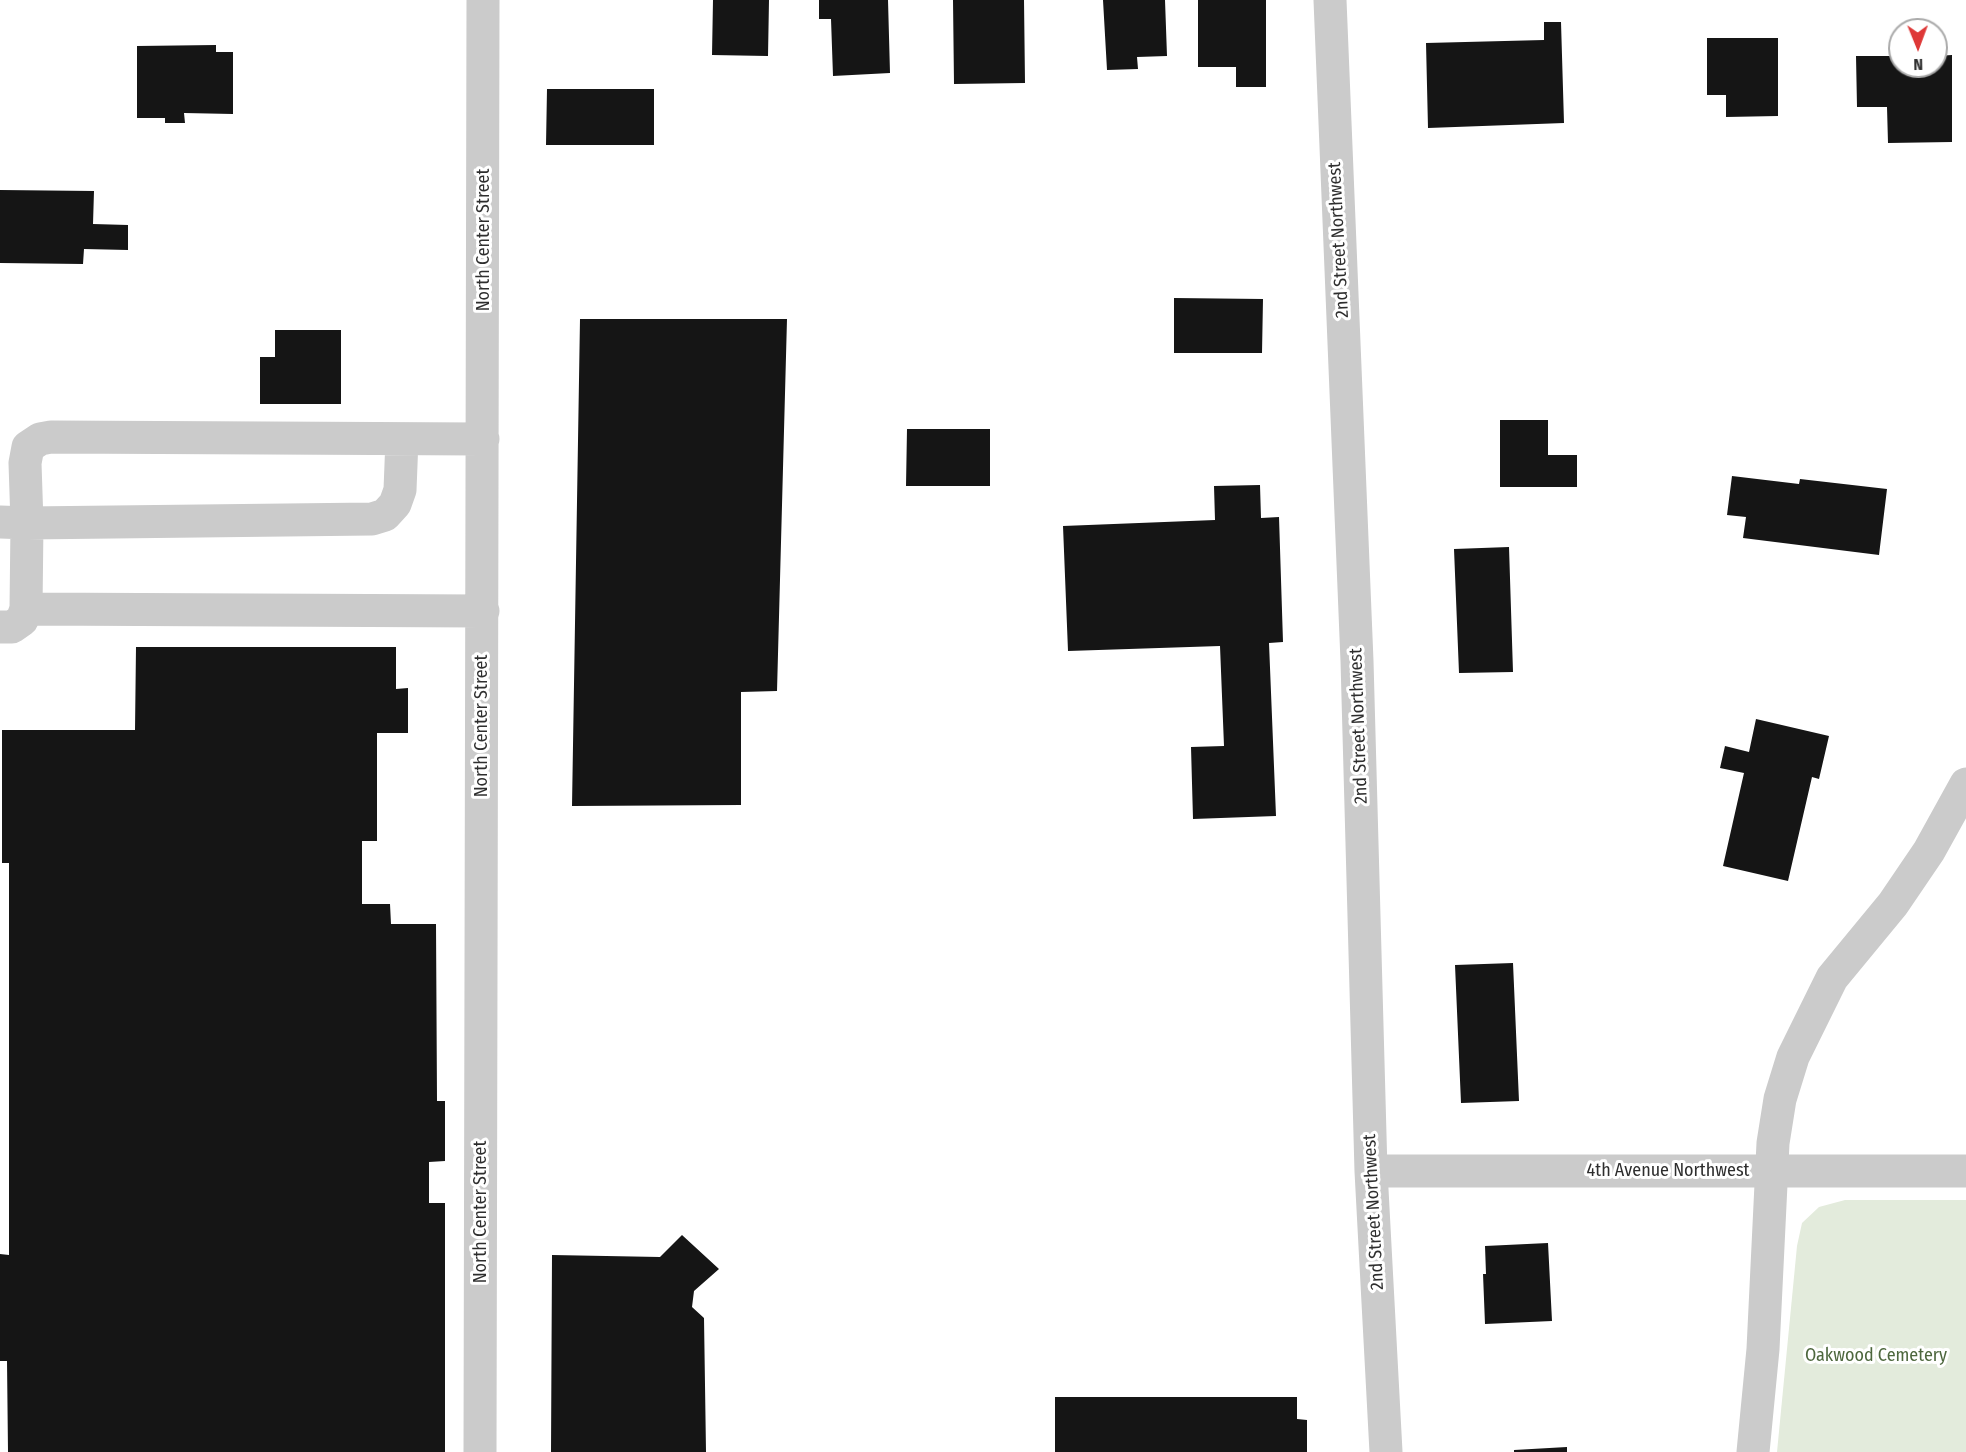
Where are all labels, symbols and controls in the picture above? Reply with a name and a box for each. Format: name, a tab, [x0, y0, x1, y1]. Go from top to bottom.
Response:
north arrow	[1888, 18, 1948, 78]
text: N	[1913, 55, 1923, 74]
street label: 2nd Street Northwest	[1324, 161, 1354, 319]
street label: North Center Street	[473, 169, 495, 311]
street label: 2nd Street Northwest	[1345, 648, 1373, 804]
street label: North Center Street	[471, 655, 493, 797]
street label: 2nd Street Northwest	[1359, 1133, 1389, 1291]
street label: North Center Street	[470, 1141, 492, 1283]
street label: 4th Avenue Northwest	[1587, 1160, 1749, 1182]
park label: Oakwood Cemetery	[1805, 1345, 1947, 1367]

